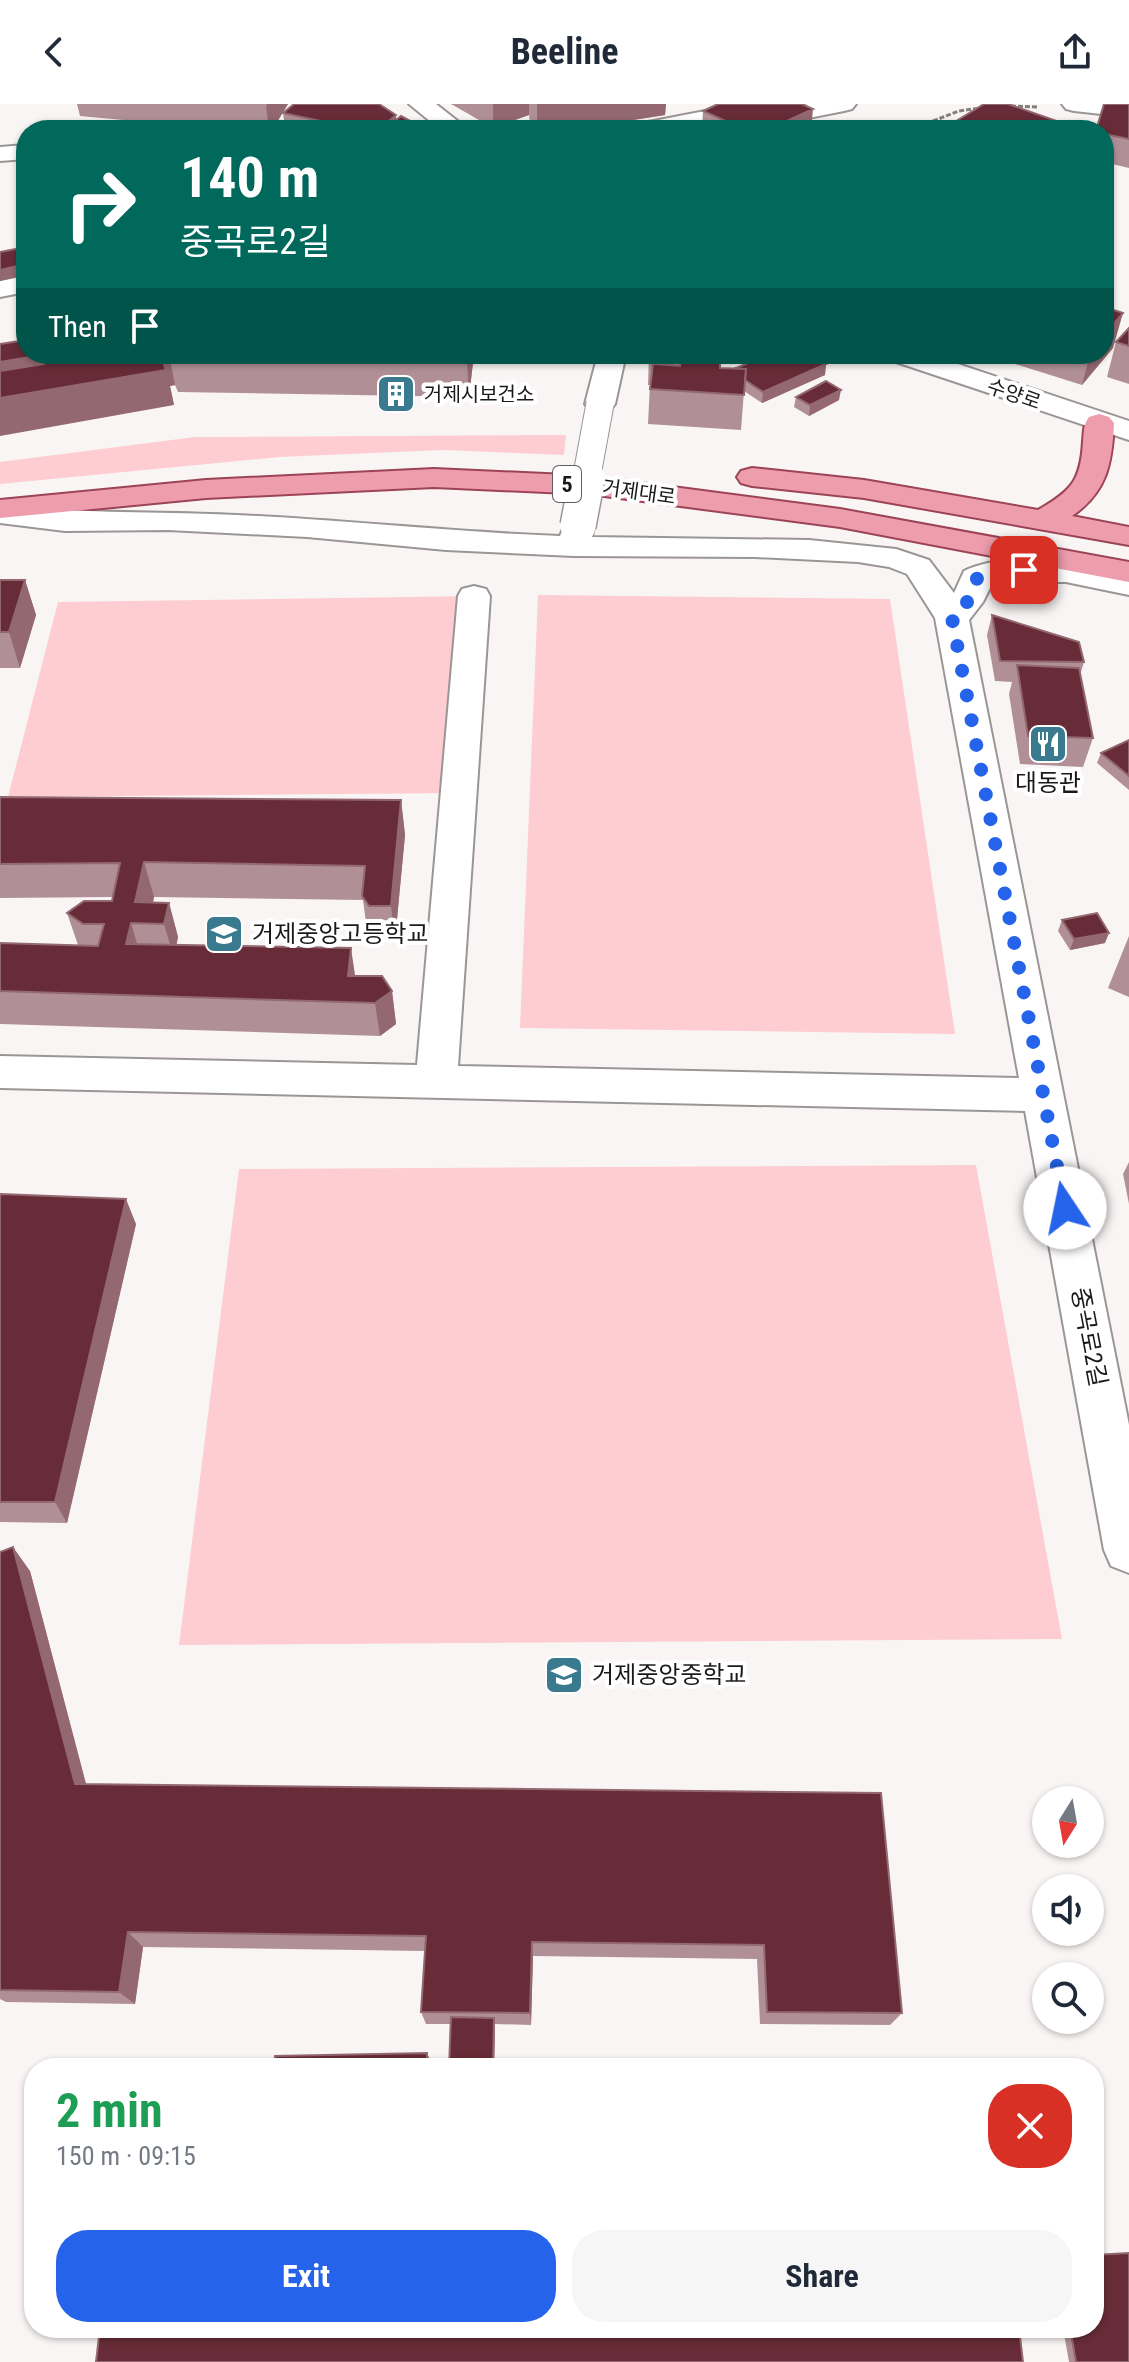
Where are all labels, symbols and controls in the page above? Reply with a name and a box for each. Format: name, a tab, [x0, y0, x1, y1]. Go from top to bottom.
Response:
icon: back	[32, 30, 76, 74]
icon: share	[1053, 30, 1097, 74]
text: Beeline	[511, 31, 618, 73]
text: 140 m	[180, 145, 319, 211]
icon: right	[48, 152, 152, 256]
text: 중곡로2길	[180, 221, 330, 263]
icon: arrive	[123, 304, 167, 348]
text: Then	[48, 309, 107, 344]
building icon: 거제시보건소	[375, 373, 417, 415]
street label: 수양로	[984, 374, 1044, 414]
place label: 거제시보건소	[424, 382, 534, 406]
road number: 5	[553, 466, 581, 502]
street label: 거제대로	[601, 475, 677, 509]
pin	[990, 536, 1058, 604]
icon: arrive	[1002, 548, 1046, 592]
restaurant icon: 대동관	[1027, 723, 1069, 765]
place label: 대동관	[1015, 769, 1081, 797]
school or university icon: 거제중앙고등학교	[203, 913, 245, 955]
place label: 거제중앙고등학교	[252, 920, 429, 948]
position arrow	[1023, 1166, 1107, 1250]
street label: 중곡로2길	[1066, 1285, 1112, 1389]
school or university icon: 거제중앙중학교	[543, 1654, 585, 1696]
place label: 거제중앙중학교	[592, 1661, 747, 1689]
north arrow	[1032, 1786, 1104, 1858]
map controls	[1032, 1786, 1104, 2034]
button: sound	[1032, 1874, 1104, 1946]
button: search	[1032, 1962, 1104, 2034]
text: 2 min	[56, 2082, 163, 2139]
button: close	[988, 2084, 1072, 2168]
text: 150 m · 09:15	[56, 2141, 196, 2171]
button: Exit	[56, 2230, 556, 2322]
button: Share	[572, 2230, 1072, 2322]

